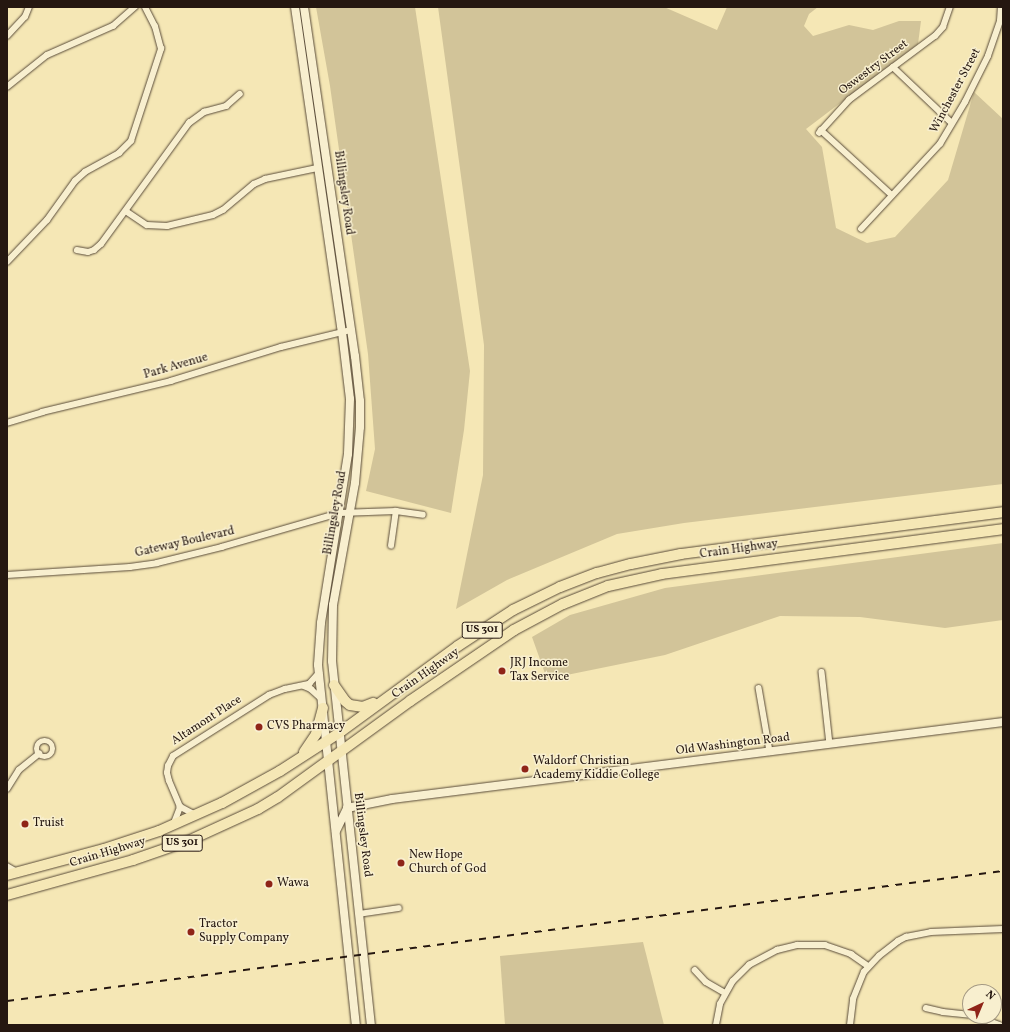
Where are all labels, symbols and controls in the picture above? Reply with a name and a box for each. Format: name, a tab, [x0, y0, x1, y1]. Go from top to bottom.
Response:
street label: Oswestry Street	[836, 37, 912, 99]
street label: Winchester Street	[928, 46, 984, 136]
street label: Billingsley Road	[330, 150, 356, 236]
street label: Park Avenue	[142, 351, 210, 383]
street label: Billingsley Road	[321, 470, 351, 556]
street label: Gateway Boulevard	[134, 525, 236, 561]
street label: Crain Highway	[699, 537, 779, 563]
road number: US 301	[461, 621, 503, 639]
street label: Crain Highway	[390, 645, 462, 703]
place label: JRJ Income Tax Service	[510, 657, 569, 685]
marker: JRJ Income Tax Service	[497, 666, 507, 676]
street label: Altamont Place	[169, 693, 245, 749]
place label: CVS Pharmacy	[267, 720, 345, 734]
marker: CVS Pharmacy	[254, 722, 264, 732]
street label: Old Washington Road	[675, 731, 791, 759]
place label: Waldorf Christian Academy Kiddie College	[533, 755, 660, 783]
marker: Waldorf Christian Academy Kiddie College	[520, 764, 530, 774]
street label: Billingsley Road	[350, 792, 374, 878]
place label: Truist	[33, 817, 64, 831]
marker: Truist	[20, 819, 30, 829]
road number: US 301	[161, 834, 203, 852]
street label: Crain Highway	[68, 835, 148, 871]
place label: New Hope Church of God	[409, 849, 485, 877]
marker: New Hope Church of God	[396, 858, 406, 868]
place label: Wawa	[277, 877, 309, 891]
marker: Wawa	[264, 879, 274, 889]
place label: Tractor Supply Company	[199, 918, 289, 946]
marker: Tractor Supply Company	[186, 927, 196, 937]
north arrow	[962, 984, 1002, 1024]
text: N	[982, 988, 998, 1004]

